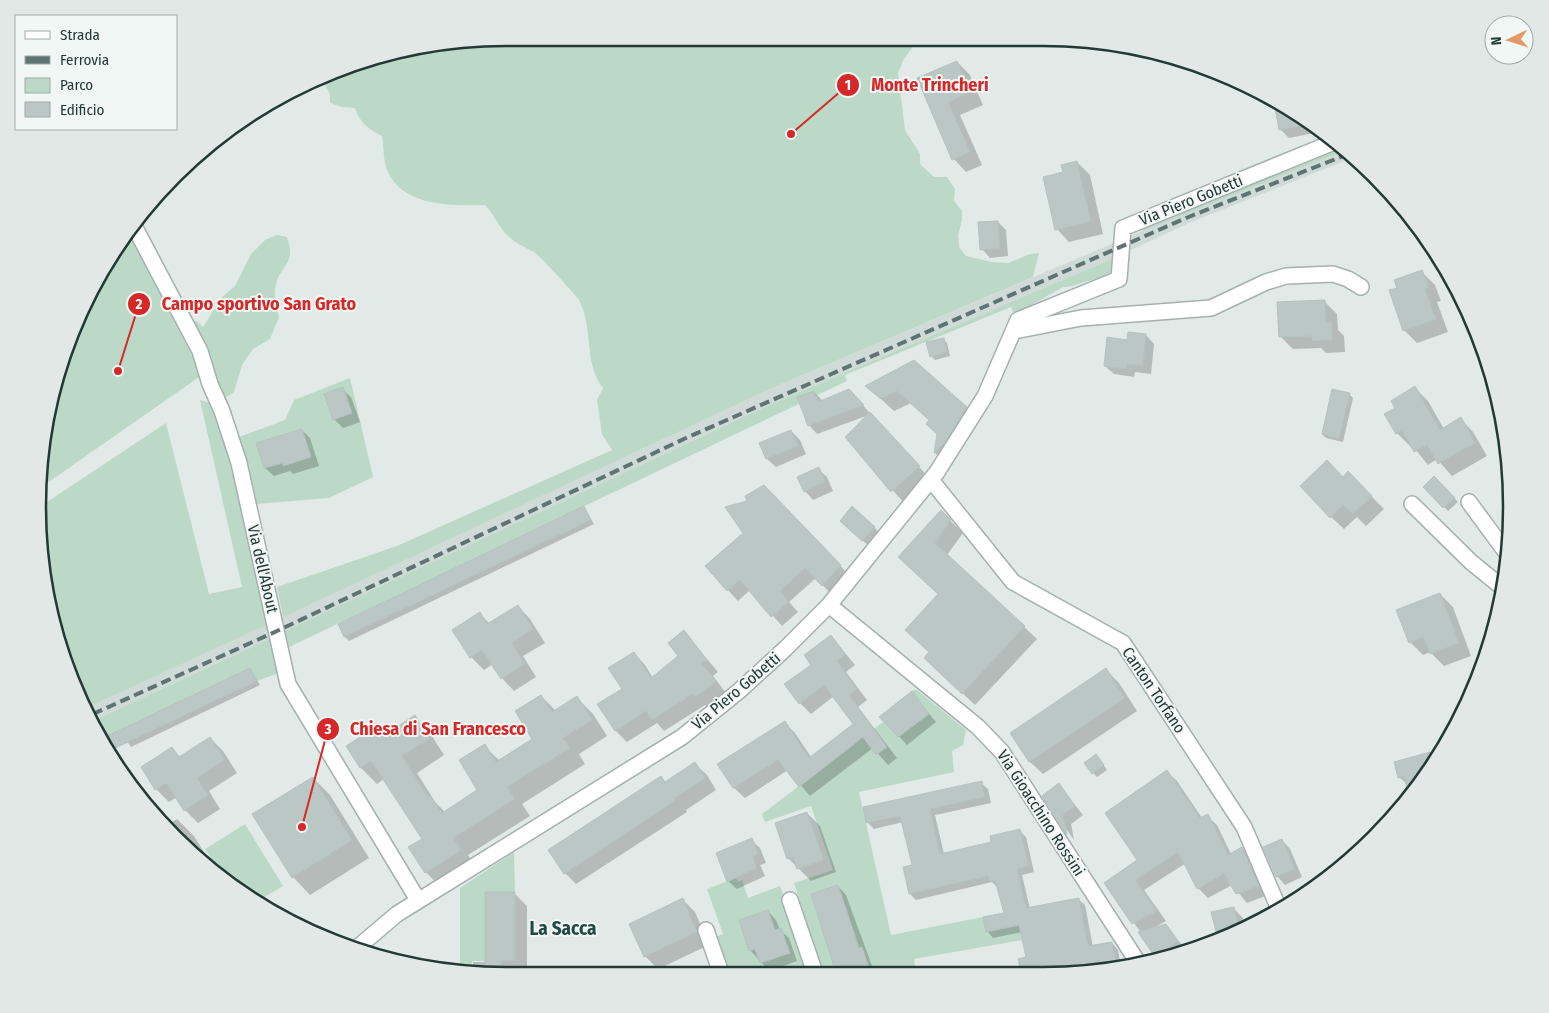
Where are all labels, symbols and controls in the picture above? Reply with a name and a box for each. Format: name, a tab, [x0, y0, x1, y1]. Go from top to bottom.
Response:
legend	[15, 15, 178, 130]
north arrow	[1484, 15, 1534, 65]
text: Strada	[60, 26, 100, 44]
text: N	[1488, 36, 1505, 46]
text: Ferrovia	[60, 51, 109, 69]
callout: Monte Trincheri	[836, 68, 998, 101]
text: Monte Trincheri	[871, 74, 989, 96]
text: Parco	[60, 76, 93, 94]
text: 1	[845, 76, 851, 94]
text: Edificio	[60, 101, 105, 119]
street label: Via Piero Gobetti	[1136, 171, 1246, 229]
callout: Campo sportivo San Grato	[127, 288, 366, 321]
text: Campo sportivo San Grato	[162, 293, 357, 315]
text: 2	[135, 295, 143, 313]
street label: Via dell'About	[244, 523, 283, 616]
street label: Canton Torfano	[1118, 643, 1190, 737]
street label: Via Piero Gobetti	[688, 648, 784, 734]
callout: Chiesa di San Francesco	[315, 712, 536, 745]
text: Chiesa di San Francesco	[350, 718, 526, 740]
text: 3	[323, 720, 332, 738]
street label: Via Gioacchino Rossini	[993, 746, 1089, 880]
district label: La Sacca	[530, 917, 596, 940]

